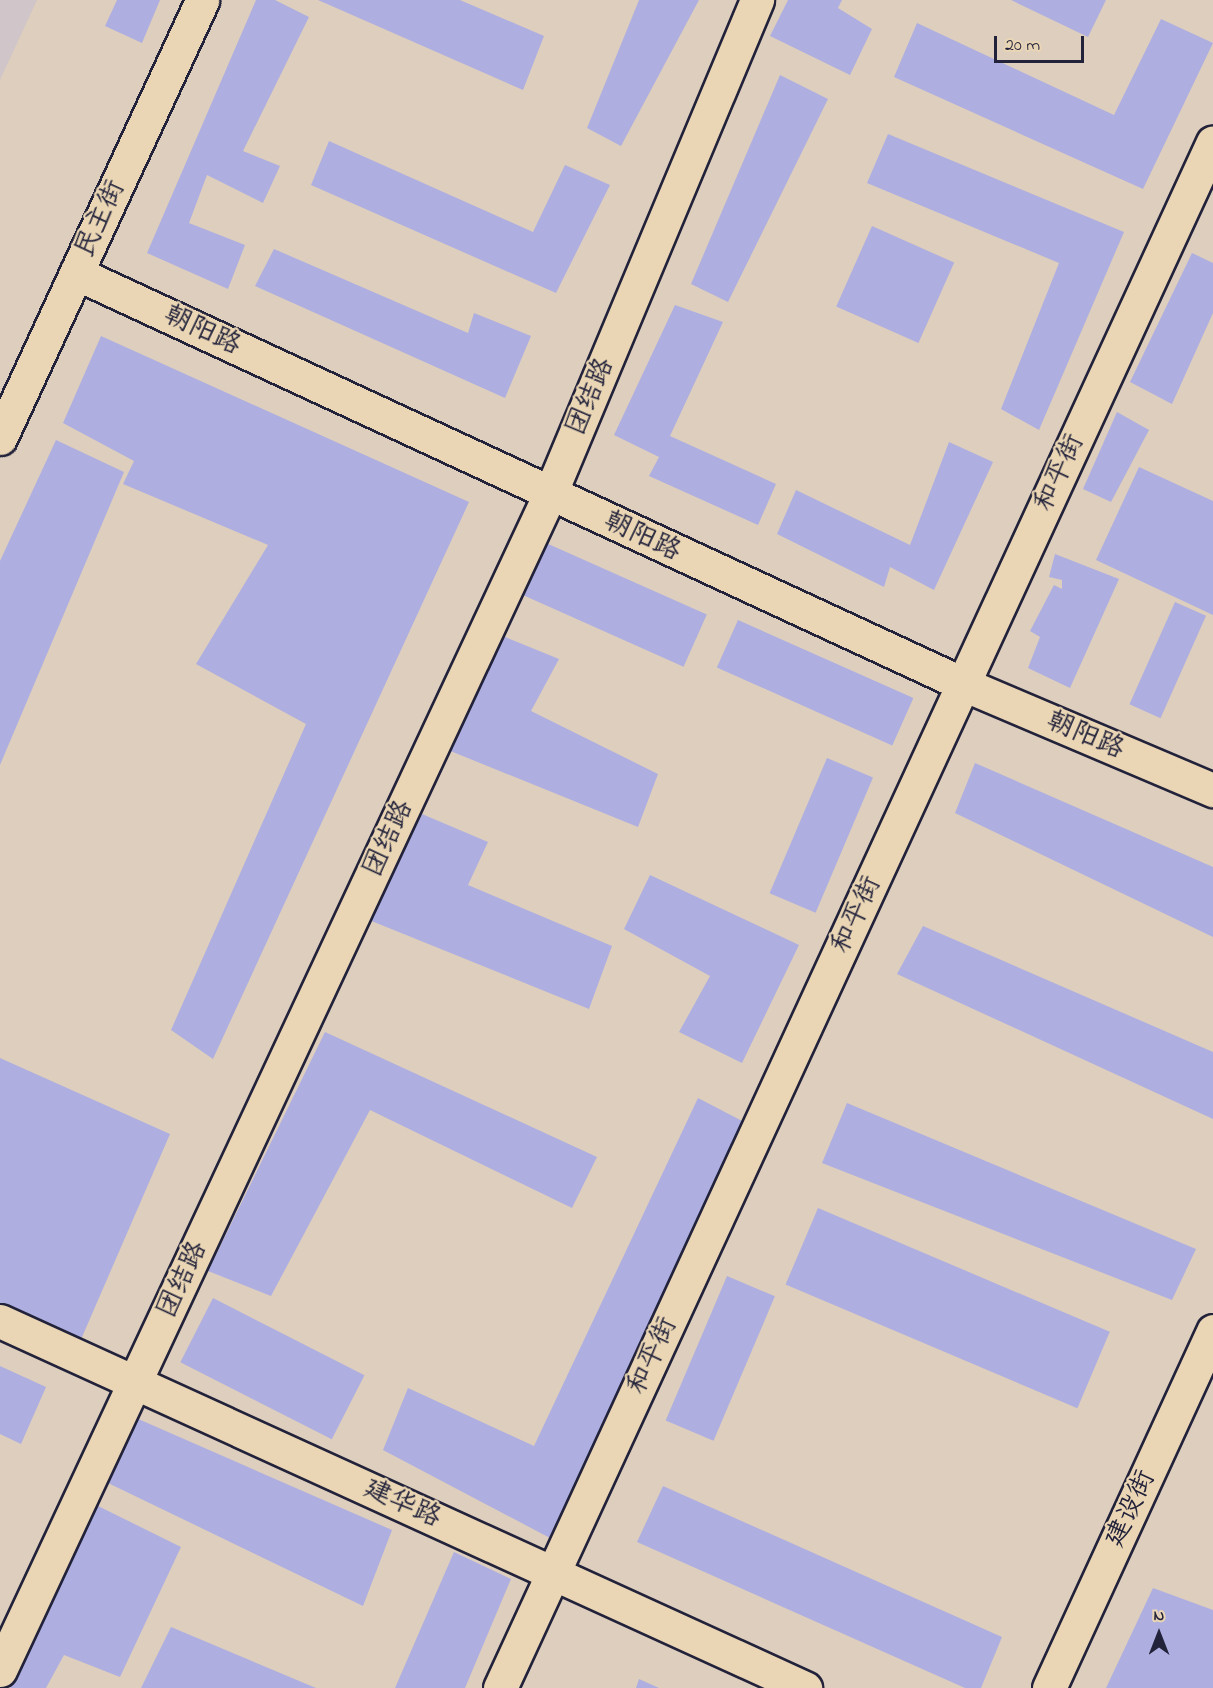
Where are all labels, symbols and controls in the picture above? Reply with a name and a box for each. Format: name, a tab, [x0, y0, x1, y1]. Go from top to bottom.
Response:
scale bar	[997, 24, 1087, 62]
text: 20 m	[1005, 33, 1040, 59]
street label: 民主街	[69, 175, 133, 263]
street label: 朝阳路	[158, 299, 246, 363]
street label: 团结路	[560, 353, 622, 441]
street label: 和平街	[1028, 429, 1092, 517]
street label: 朝阳路	[598, 505, 686, 569]
street label: 朝阳路	[1041, 705, 1129, 767]
street label: 团结路	[357, 795, 421, 883]
street label: 和平街	[825, 871, 889, 959]
street label: 团结路	[151, 1236, 215, 1324]
street label: 和平街	[621, 1312, 685, 1400]
street label: 建设街	[1099, 1465, 1163, 1553]
street label: 建华路	[358, 1473, 446, 1535]
north arrow	[1129, 1604, 1189, 1664]
text: N	[1154, 1604, 1164, 1628]

